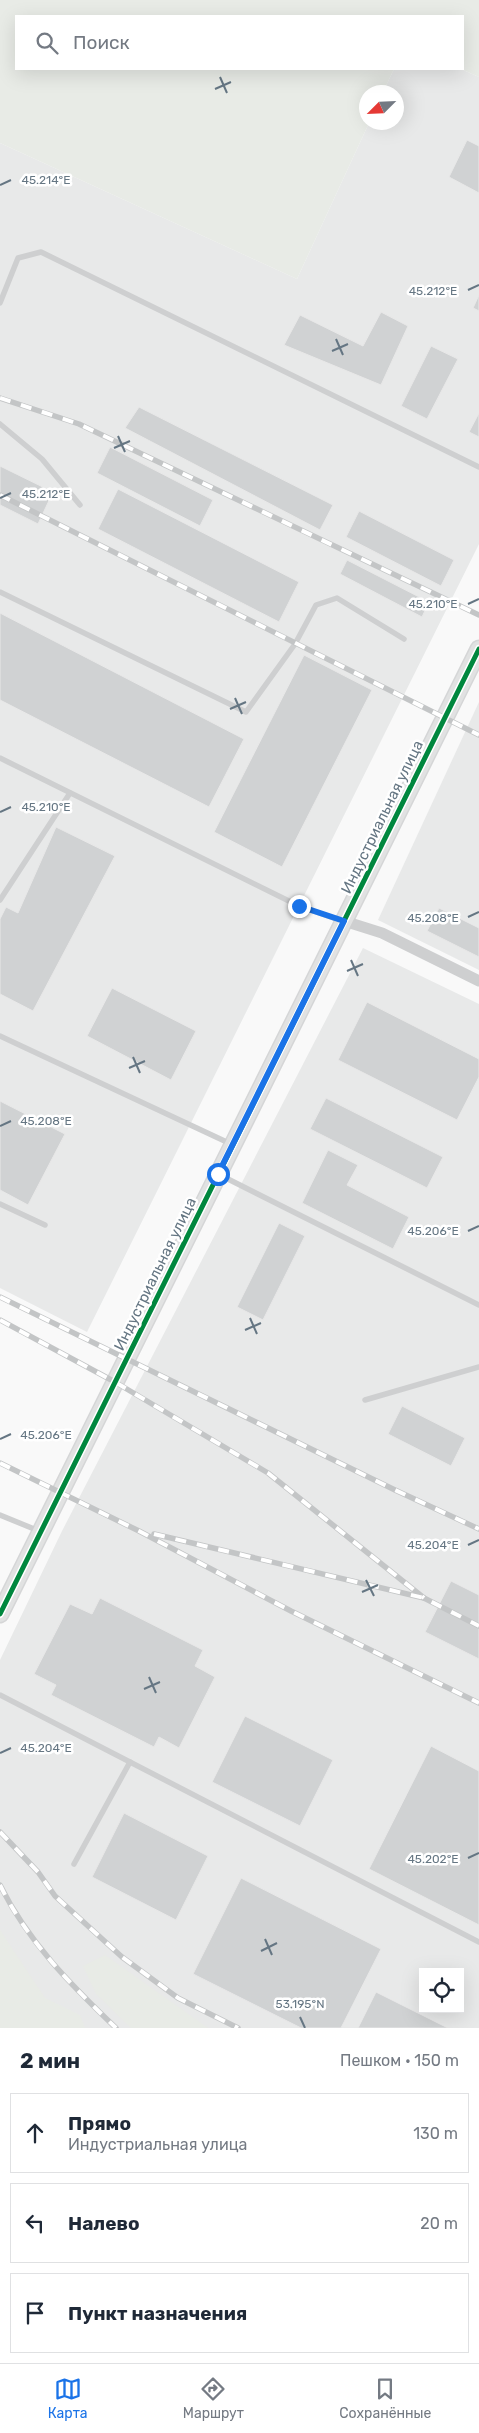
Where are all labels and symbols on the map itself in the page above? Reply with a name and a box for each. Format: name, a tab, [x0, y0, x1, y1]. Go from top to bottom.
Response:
north arrow	[359, 85, 404, 130]
text: 45.214°E	[21, 173, 71, 187]
text: 45.212°E	[409, 284, 457, 298]
text: 45.212°E	[22, 487, 70, 501]
text: 45.210°E	[408, 597, 458, 611]
street label: Индустриальная улица	[337, 737, 427, 897]
text: 45.210°E	[21, 800, 71, 814]
route end	[288, 895, 311, 918]
text: 45.208°E	[407, 911, 459, 925]
text: 45.208°E	[20, 1114, 72, 1128]
route start	[207, 1163, 230, 1186]
street label: Индустриальная улица	[110, 1194, 200, 1354]
text: 45.206°E	[407, 1224, 459, 1238]
text: 45.206°E	[20, 1428, 72, 1442]
text: 45.204°E	[407, 1538, 459, 1552]
text: 45.204°E	[20, 1741, 72, 1755]
text: 45.202°E	[407, 1852, 459, 1866]
text: 53.195°N	[276, 1997, 324, 2011]

